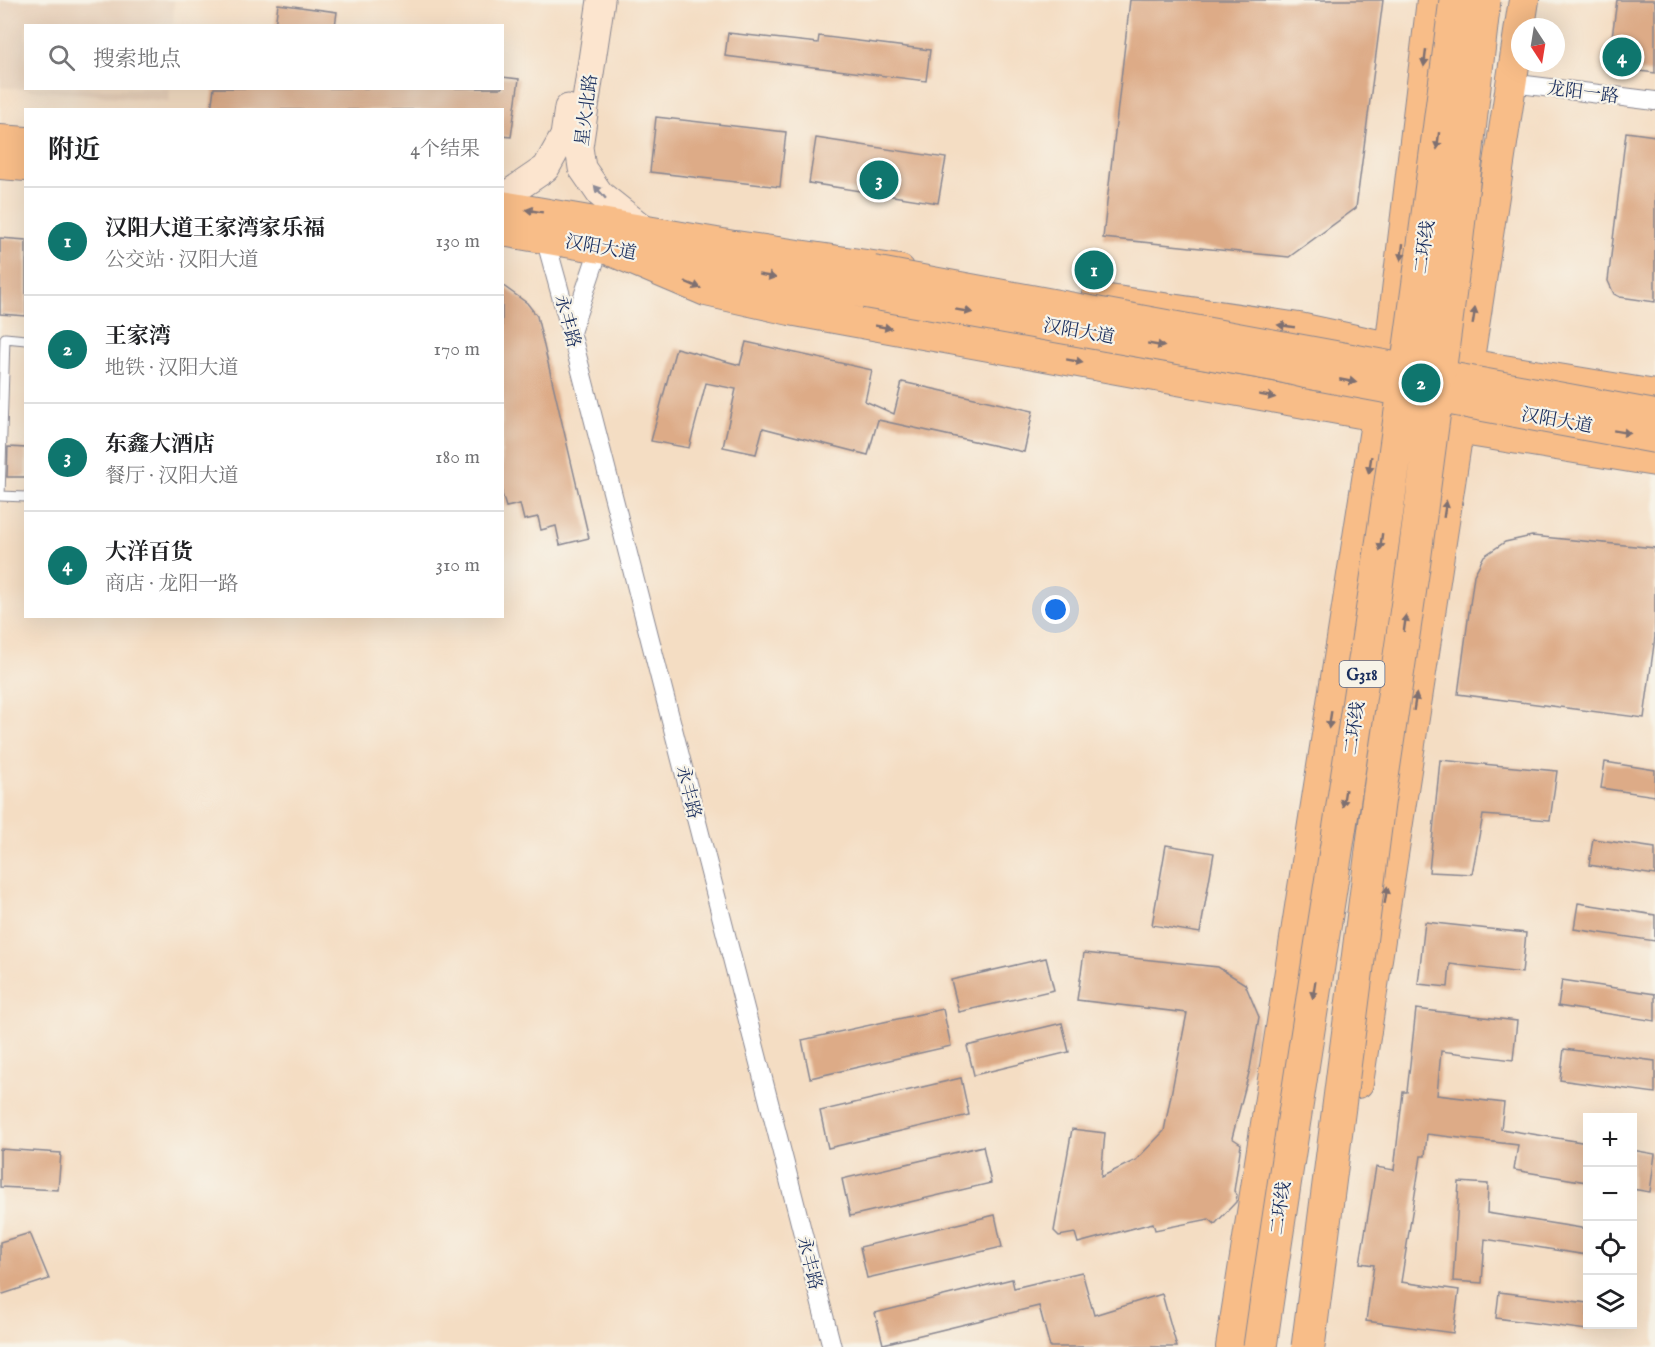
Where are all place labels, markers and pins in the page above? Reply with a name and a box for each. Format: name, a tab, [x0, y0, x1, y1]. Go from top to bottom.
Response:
pin: 4	[1602, 34, 1642, 80]
pin: 3	[860, 158, 898, 202]
pin: 1	[1074, 248, 1114, 292]
pin: 2	[1402, 360, 1440, 406]

